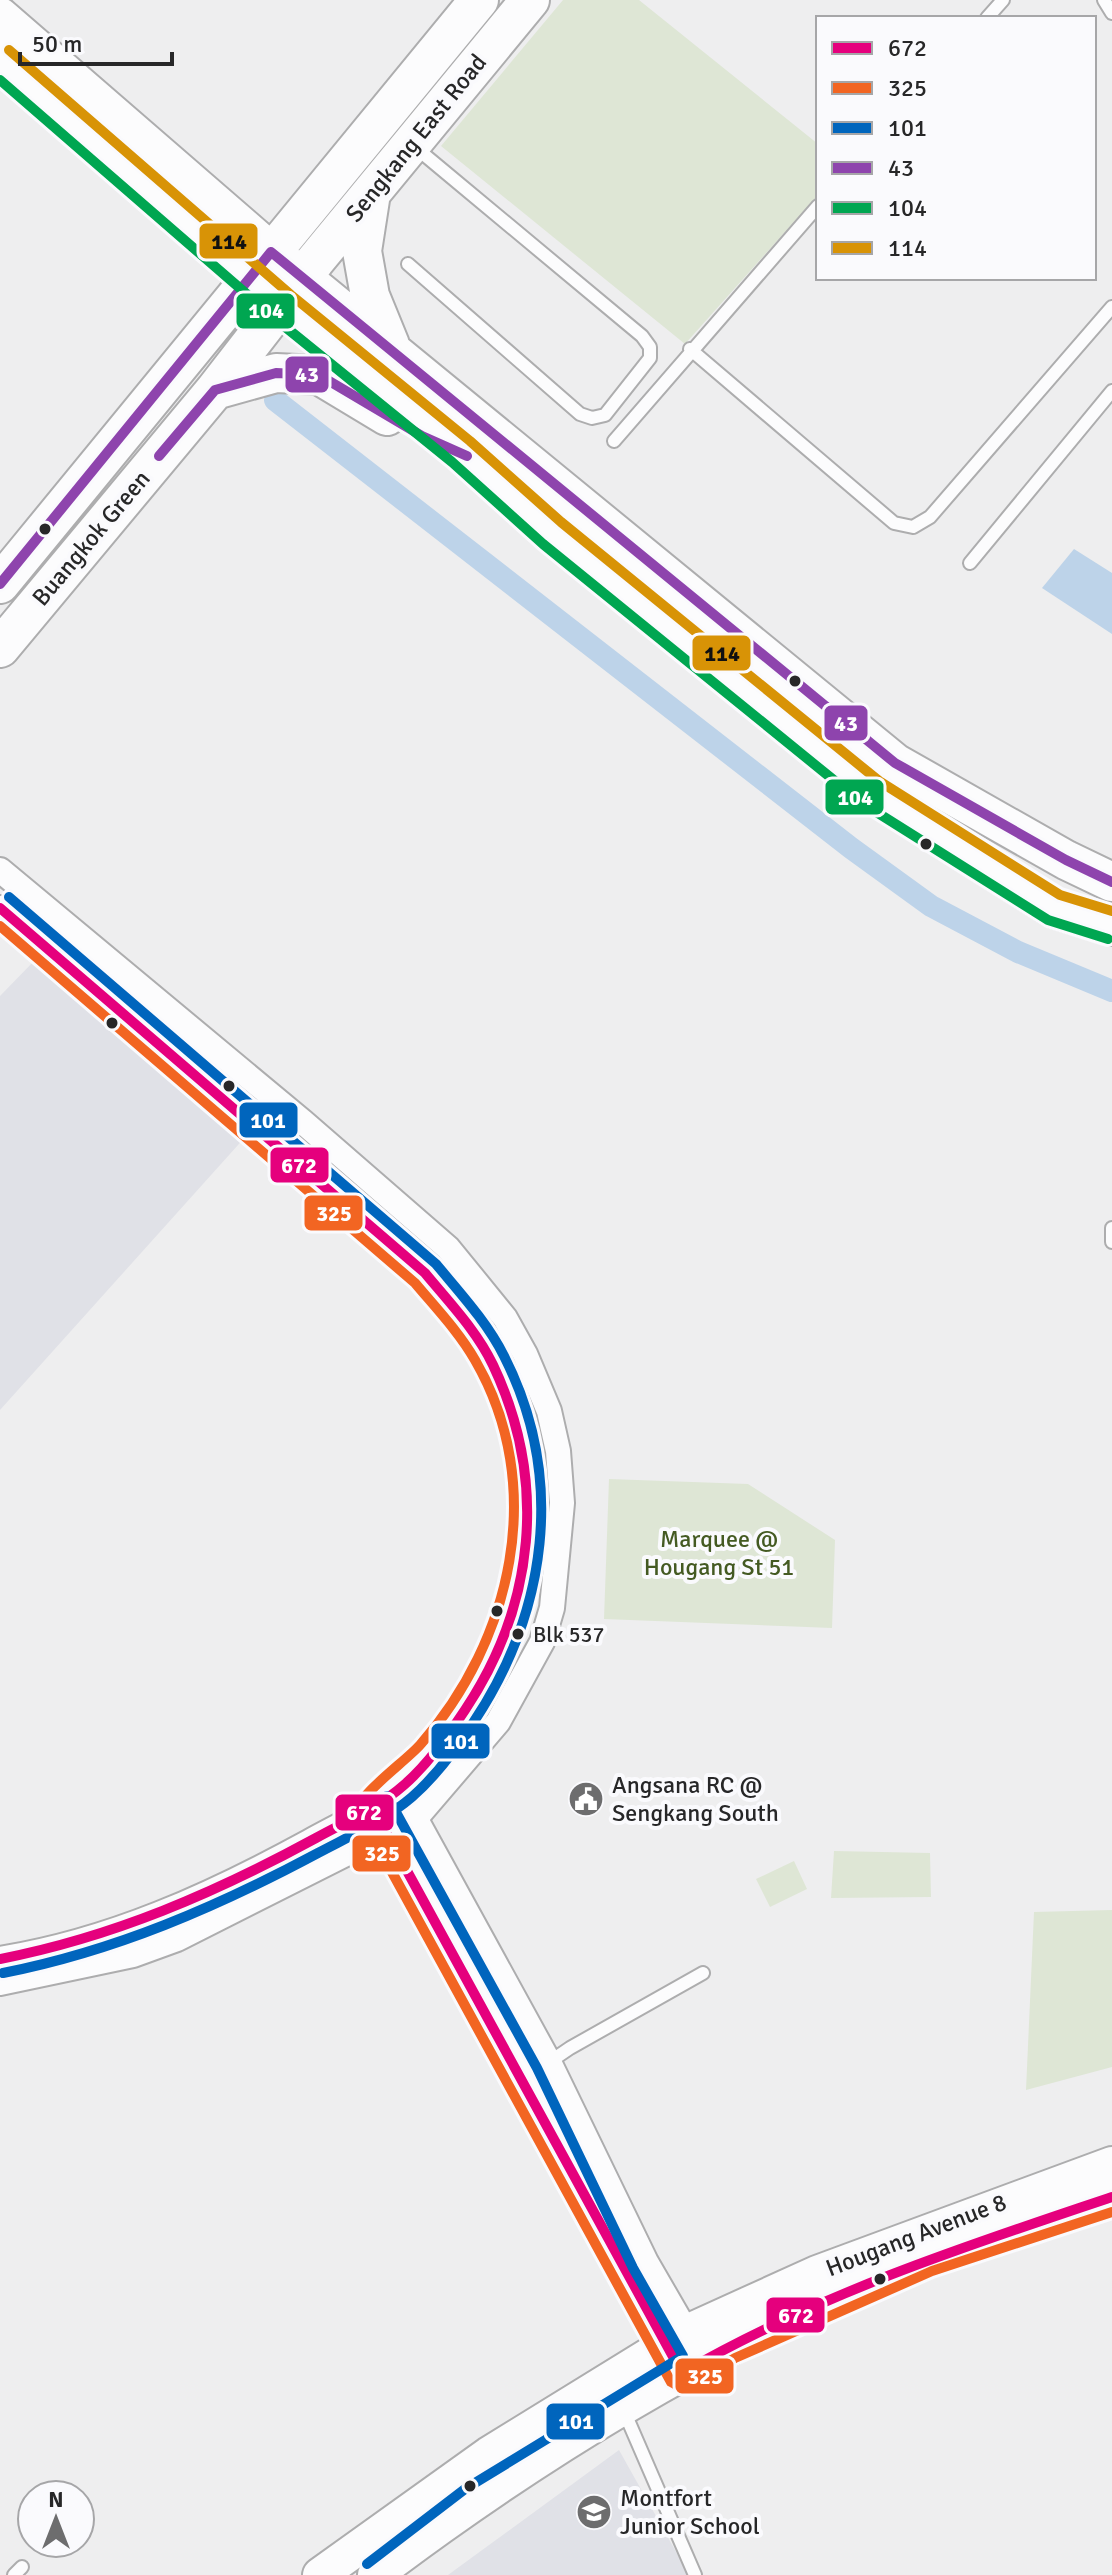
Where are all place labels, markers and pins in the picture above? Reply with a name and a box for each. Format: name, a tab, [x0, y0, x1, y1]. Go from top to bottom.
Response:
unlabelled marker	[37, 521, 53, 537]
unlabelled marker	[787, 673, 803, 689]
unlabelled marker	[918, 836, 934, 852]
unlabelled marker	[104, 1015, 120, 1031]
unlabelled marker	[221, 1078, 237, 1094]
unlabelled marker	[489, 1603, 505, 1619]
place label: Blk 537	[533, 1621, 604, 1648]
marker: Blk 537	[510, 1626, 526, 1642]
place label: Angsana RC @ Sengkang South	[612, 1770, 779, 1828]
public building icon: Angsana RC @ Sengkang South	[567, 1780, 605, 1818]
unlabelled marker	[872, 2271, 888, 2287]
unlabelled marker	[462, 2478, 478, 2494]
place label: Montfort Junior School	[620, 2483, 760, 2541]
school or university icon: Montfort Junior School	[575, 2493, 613, 2531]

